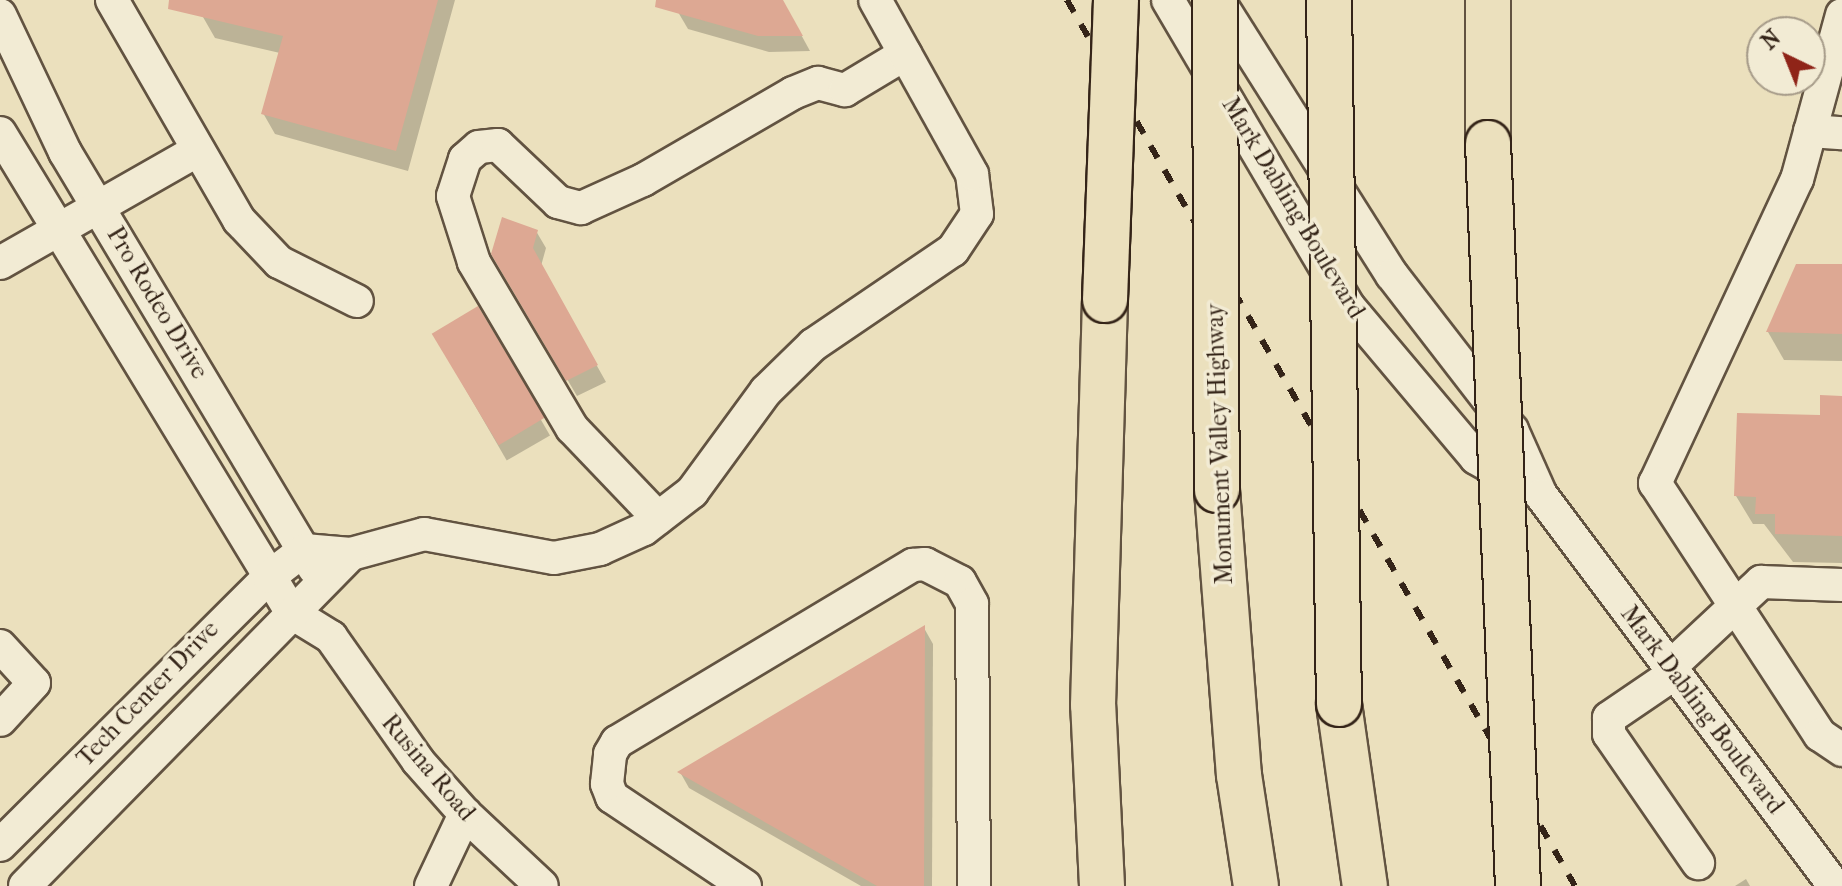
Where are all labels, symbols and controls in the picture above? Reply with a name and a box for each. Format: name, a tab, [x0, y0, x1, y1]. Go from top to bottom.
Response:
north arrow	[1746, 16, 1826, 96]
text: N	[1756, 25, 1786, 55]
street label: Mark Dabling Boulevard	[1215, 92, 1371, 324]
street label: Pro Rodeo Drive	[100, 222, 214, 384]
street label: Monument Valley Highway	[1201, 303, 1239, 585]
street label: Mark Dabling Boulevard	[1614, 600, 1790, 820]
street label: Tech Center Drive	[71, 615, 225, 773]
street label: Rusina Road	[375, 709, 481, 827]

